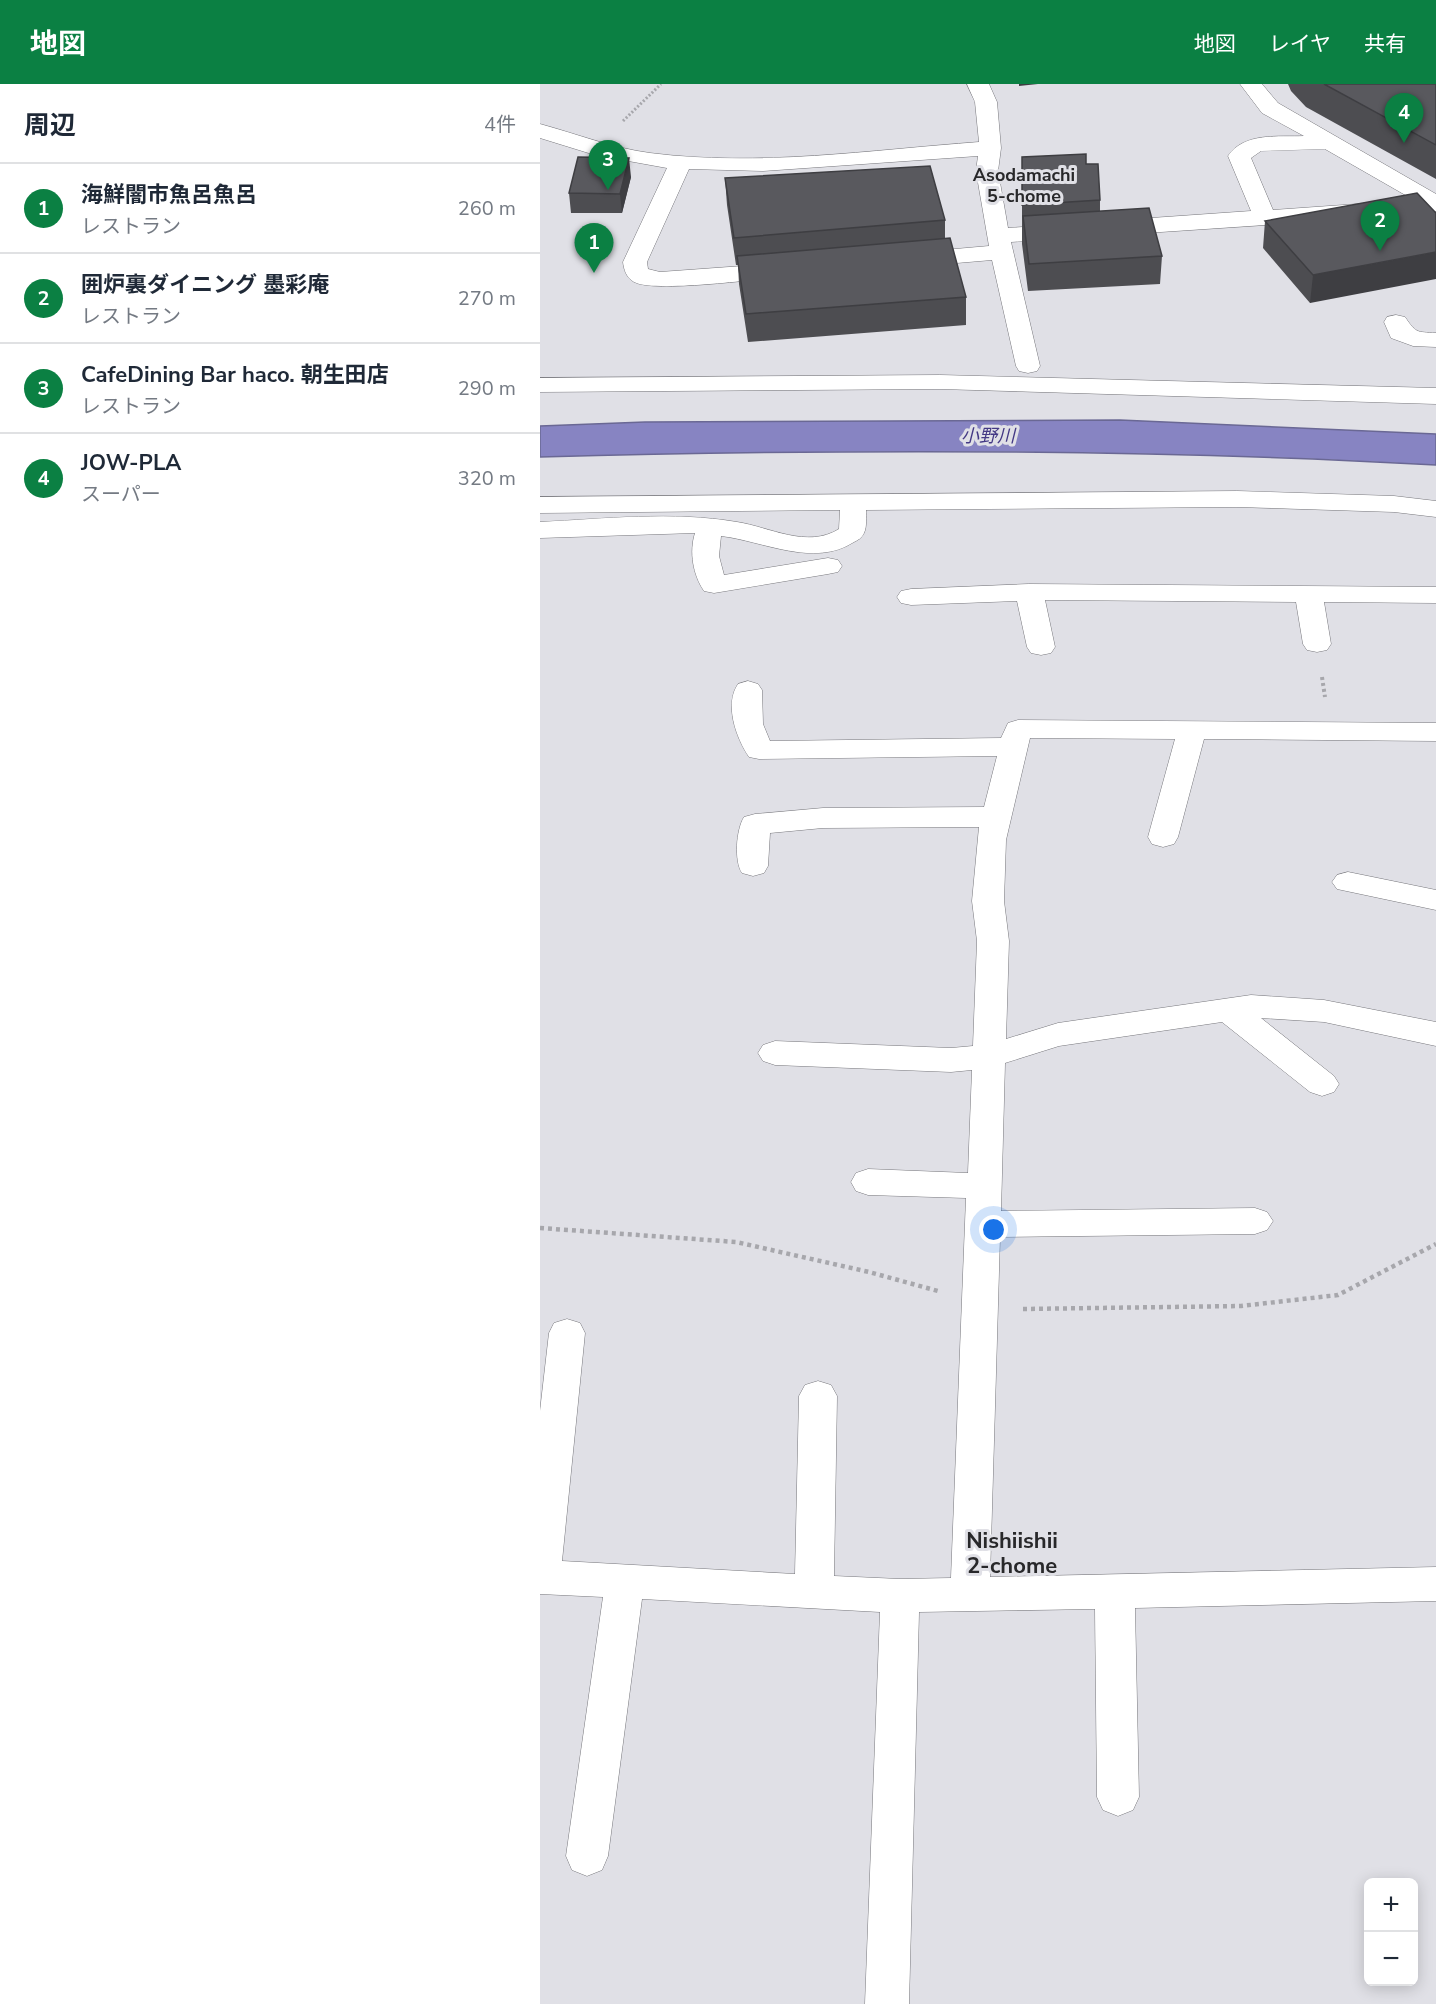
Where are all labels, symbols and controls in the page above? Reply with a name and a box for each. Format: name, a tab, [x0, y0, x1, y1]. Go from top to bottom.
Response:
text: 地図	[30, 25, 86, 63]
text: 地図	[1194, 30, 1236, 58]
text: レイヤ	[1269, 30, 1331, 58]
text: 共有	[1364, 30, 1406, 58]
pin: 4	[1384, 94, 1424, 143]
text: 周辺	[24, 108, 76, 143]
text: 4件	[484, 111, 516, 138]
pin: 3	[588, 141, 628, 190]
district label: Asodamachi 5-chome	[973, 163, 1075, 208]
text: 海鮮闇市魚呂魚呂	[81, 180, 257, 210]
text: 1	[38, 195, 50, 222]
text: 260 m	[458, 195, 516, 222]
pin: 2	[1360, 202, 1400, 251]
text: レストラン	[81, 213, 181, 240]
pin: 1	[574, 224, 614, 273]
text: 囲炉裏ダイニング 墨彩庵	[81, 270, 329, 300]
text: 2	[38, 285, 50, 312]
text: 270 m	[458, 285, 516, 312]
text: レストラン	[81, 303, 181, 330]
text: CafeDining Bar haco. 朝生田店	[81, 360, 389, 390]
text: 3	[38, 375, 50, 402]
text: 290 m	[458, 375, 516, 402]
text: レストラン	[81, 393, 181, 420]
water label: 小野川	[961, 424, 1017, 448]
text: JOW-PLA	[81, 448, 181, 478]
text: 4	[38, 465, 50, 492]
text: 320 m	[458, 465, 516, 492]
text: スーパー	[81, 481, 161, 508]
your location	[979, 1215, 1008, 1244]
district label: Nishiishii 2-chome	[966, 1526, 1058, 1581]
map controls	[1364, 1878, 1418, 1986]
button: +	[1364, 1878, 1418, 1932]
button: −	[1364, 1932, 1418, 1986]

